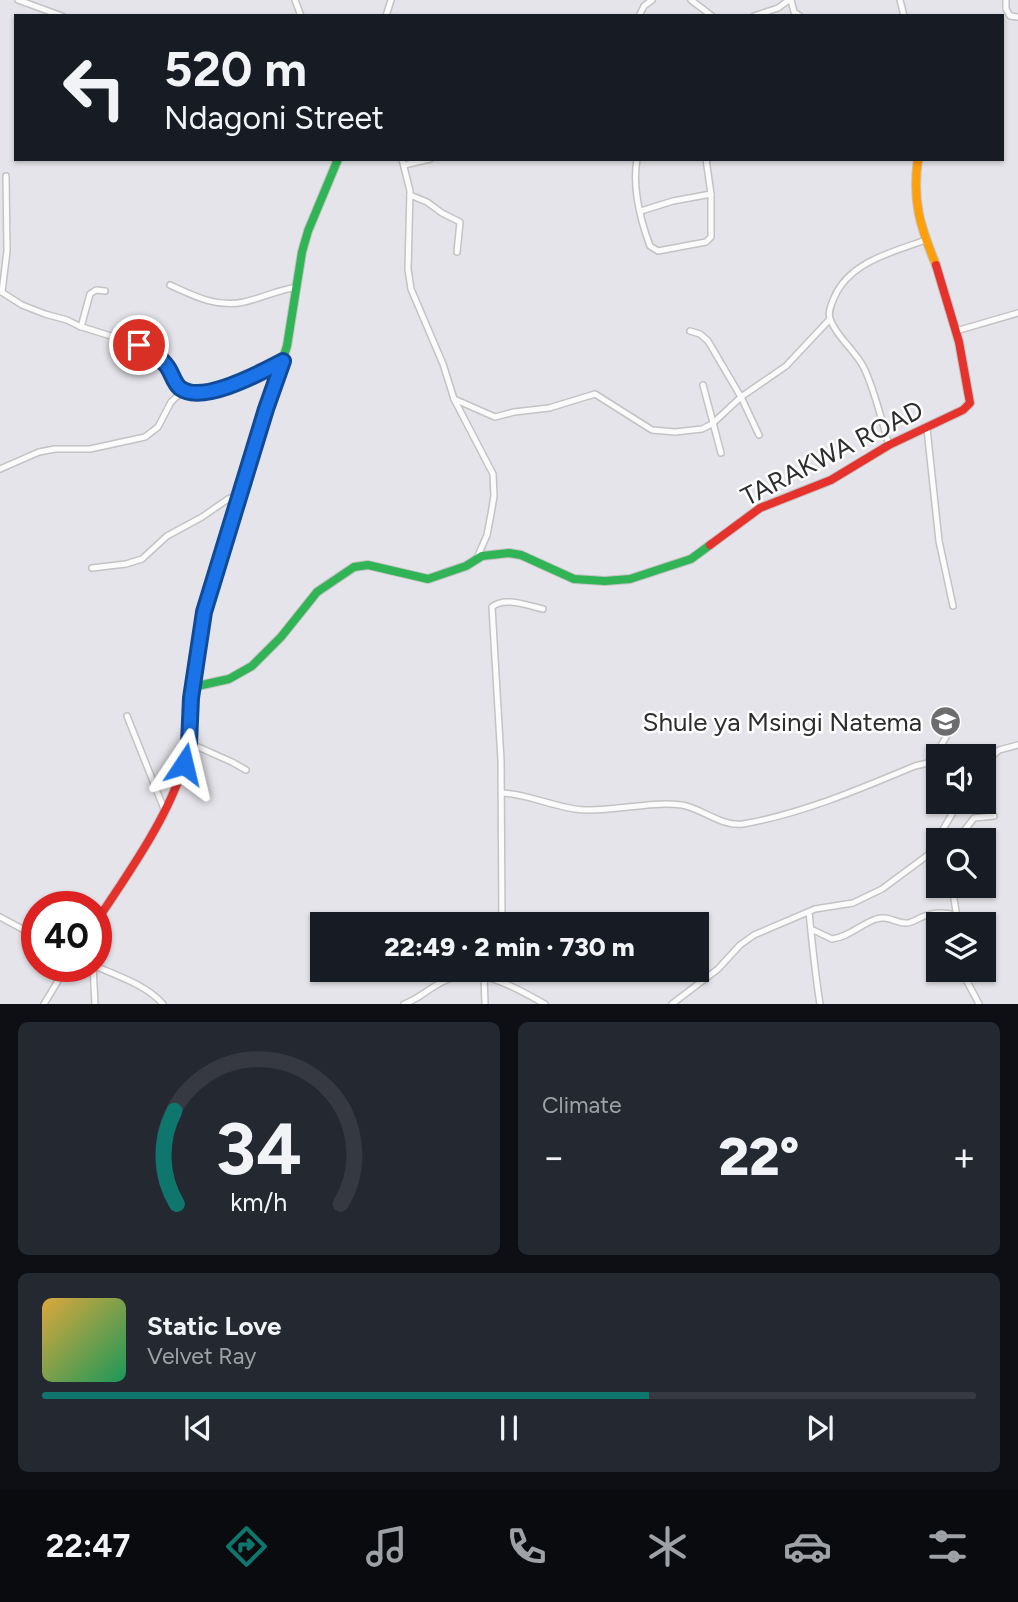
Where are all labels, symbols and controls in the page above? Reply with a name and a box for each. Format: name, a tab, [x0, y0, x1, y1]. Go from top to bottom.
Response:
text: 520 m	[164, 39, 307, 98]
icon: left	[49, 42, 140, 133]
text: Ndagoni Street	[164, 99, 384, 137]
pin	[109, 315, 169, 375]
icon: arrive	[120, 326, 158, 364]
street label: TARAKWA ROAD	[736, 393, 928, 513]
school or university icon: Shule ya Msingi Natema	[928, 705, 962, 739]
place label: Shule ya Msingi Natema	[643, 706, 922, 738]
position arrow	[147, 727, 221, 801]
map controls	[926, 744, 996, 982]
button: sound	[926, 744, 996, 814]
button: search	[926, 828, 996, 898]
speed limit sign: 40	[21, 891, 112, 982]
button: layers	[926, 912, 996, 982]
text: 22:49 · 2 min · 730 m	[384, 931, 635, 963]
text: Climate	[542, 1091, 621, 1119]
text: 34	[216, 1106, 302, 1193]
text: 22°	[718, 1126, 800, 1188]
text: −	[542, 1134, 566, 1180]
text: +	[952, 1134, 976, 1180]
text: km/h	[230, 1187, 288, 1217]
text: Static Love	[147, 1310, 281, 1342]
text: Velvet Ray	[147, 1342, 256, 1370]
icon: previous	[179, 1409, 217, 1447]
icon: pause	[490, 1409, 528, 1447]
icon: next	[801, 1409, 839, 1447]
icon: directions	[222, 1522, 271, 1571]
icon: music	[362, 1522, 411, 1571]
icon: phone	[502, 1522, 551, 1571]
icon: climate	[643, 1522, 692, 1571]
icon: car	[783, 1522, 832, 1571]
icon: filters	[923, 1522, 972, 1571]
text: 22:47	[46, 1527, 130, 1565]

